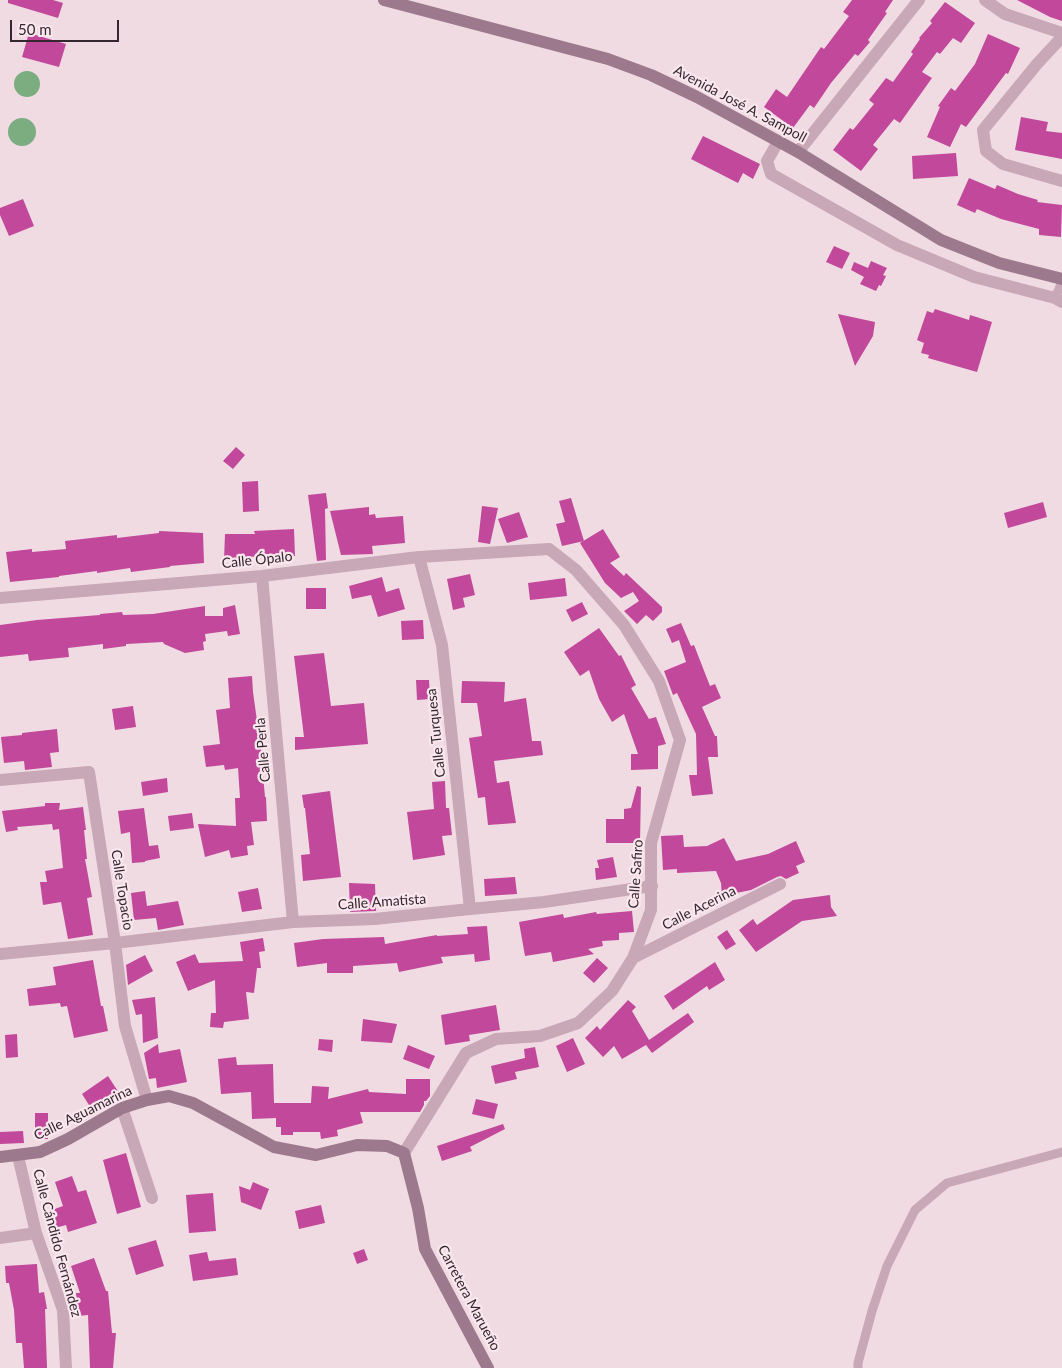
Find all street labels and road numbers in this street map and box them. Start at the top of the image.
street label: Avenida José A. Sampoll [671,62,809,146]
street label: Calle Ópalo [221,548,293,572]
street label: Calle Turquesa [423,688,449,778]
street label: Calle Perla [252,717,274,783]
street label: Calle Safiro [625,839,647,909]
street label: Calle Topacio [107,849,137,931]
street label: Calle Acerina [659,882,739,934]
street label: Calle Amatista [337,891,427,913]
street label: Calle Aguamarina [31,1082,135,1144]
street label: Calle Cándido Fernández [29,1167,85,1319]
street label: Carretera Marueño [434,1242,504,1354]

